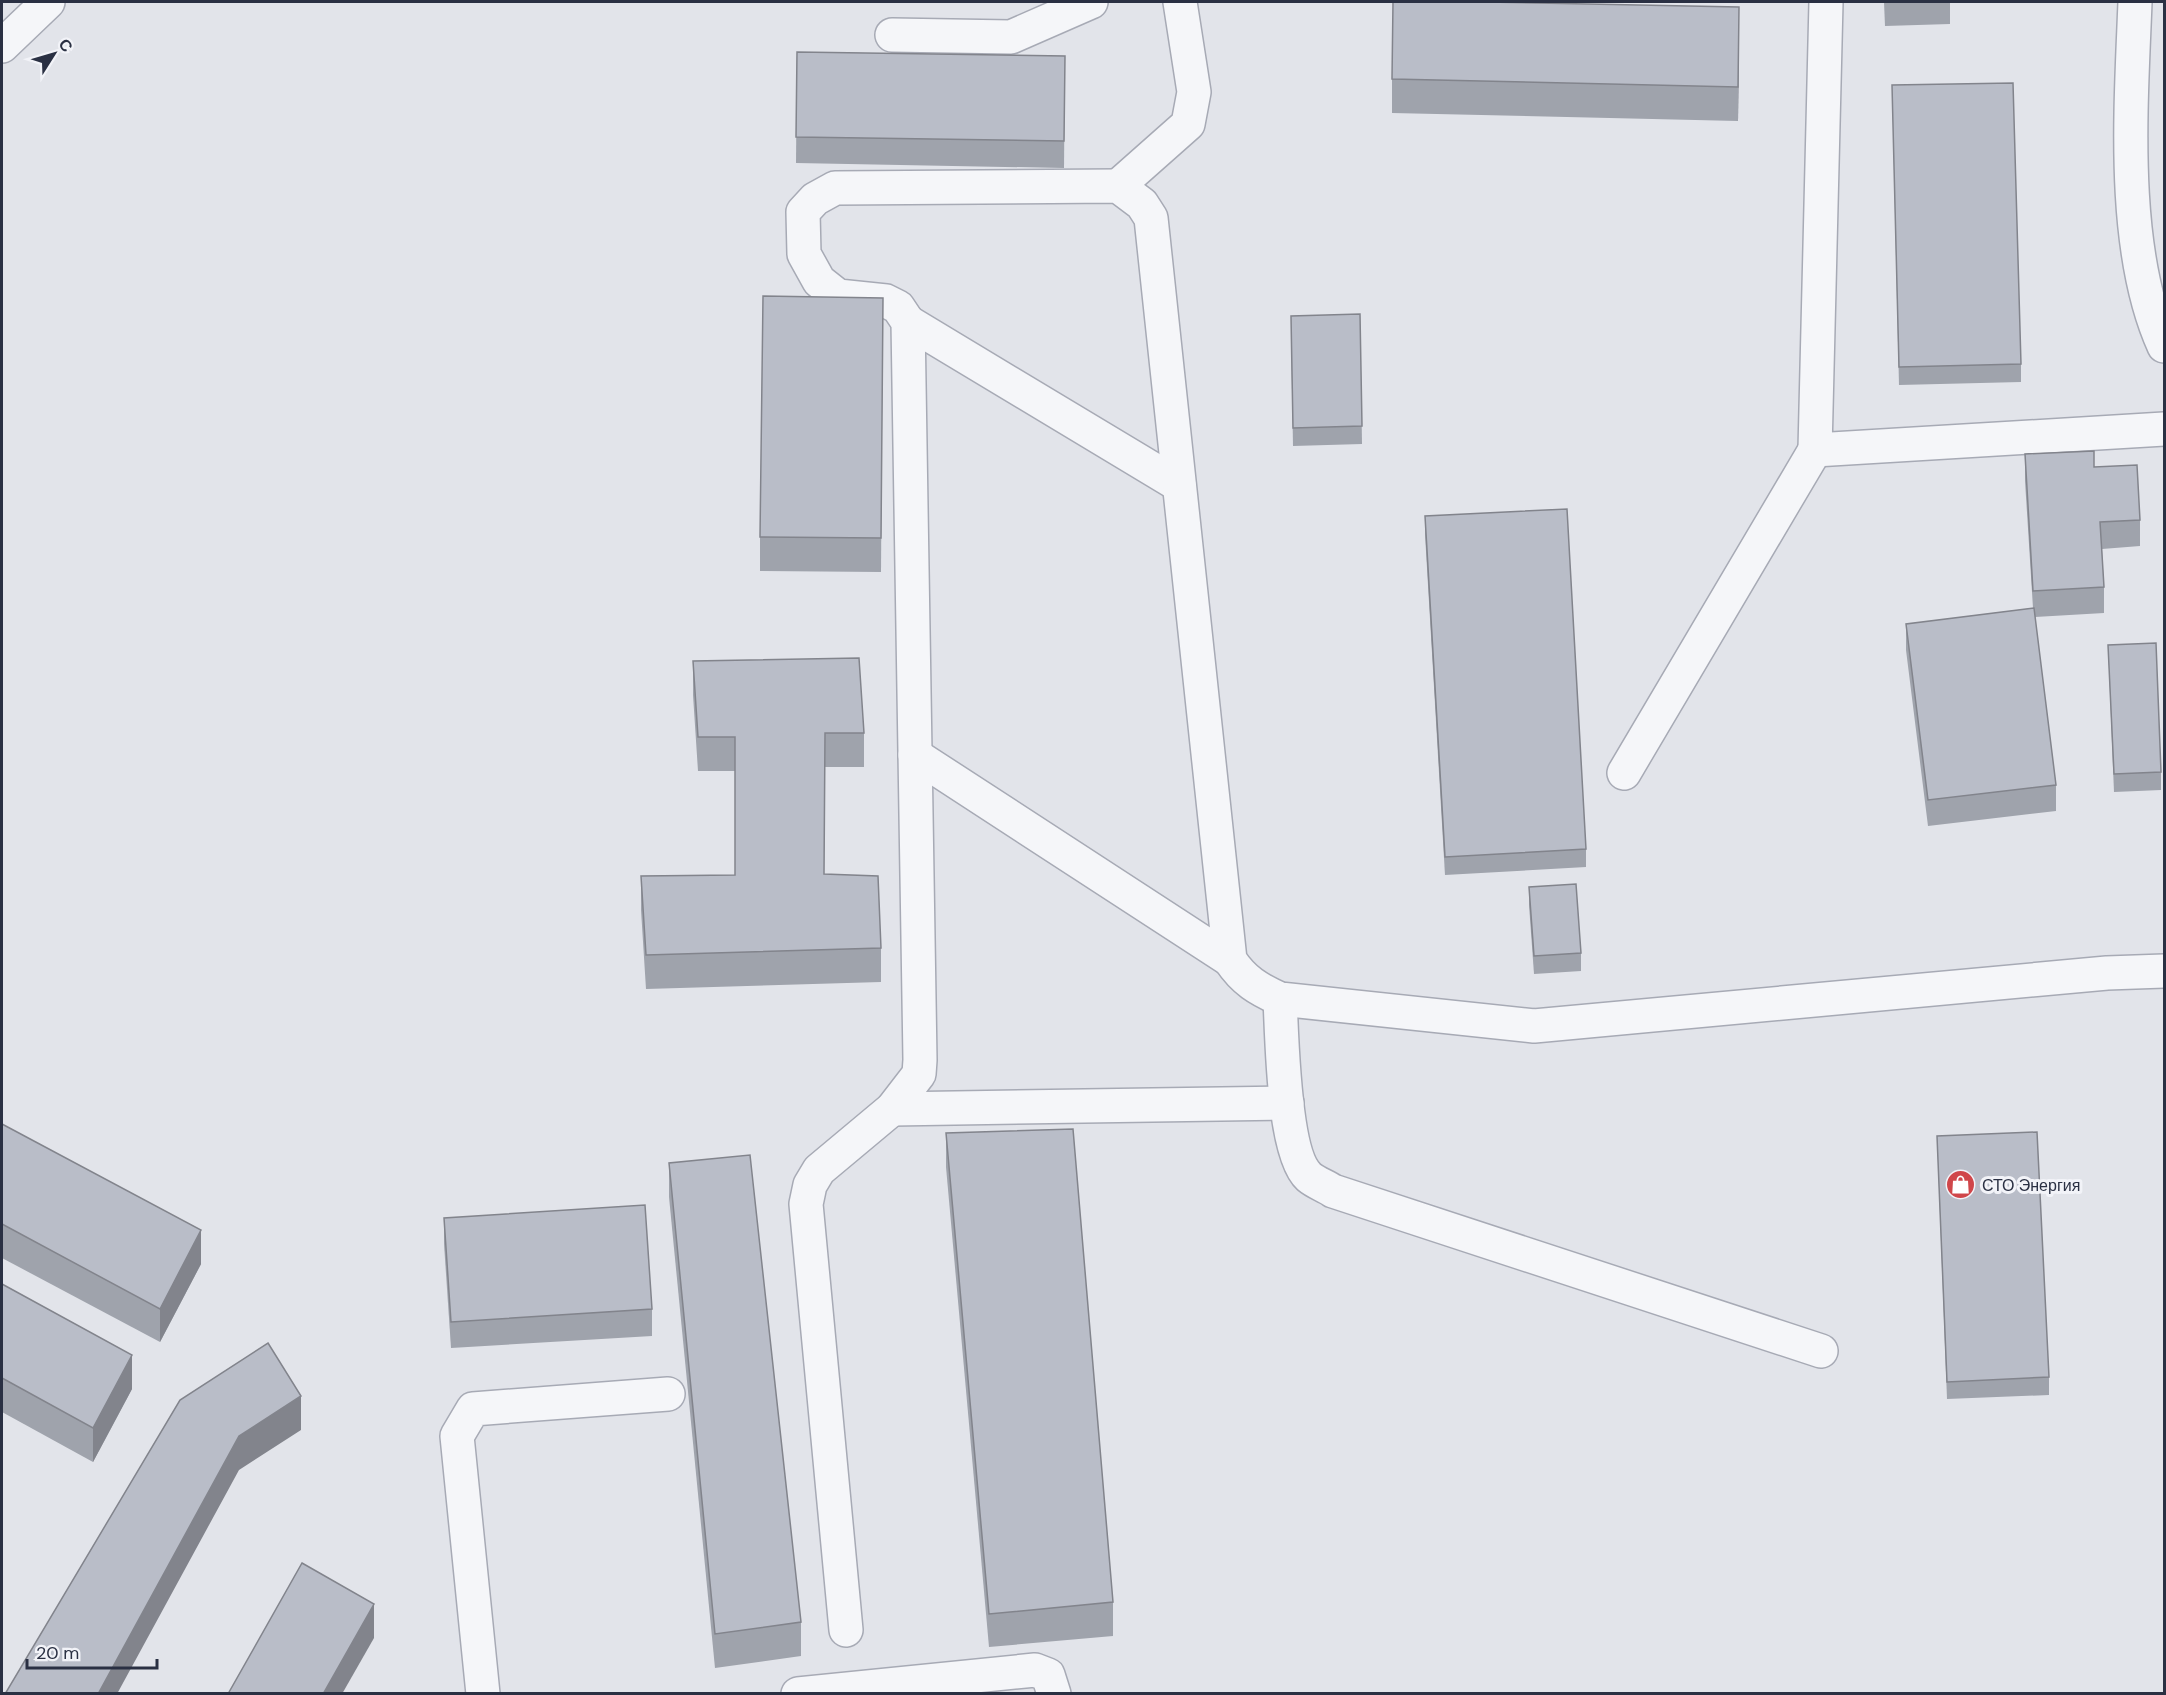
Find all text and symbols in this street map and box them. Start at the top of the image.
north arrow [24,24,84,84]
text: С [54,34,78,57]
shop icon: СТО Энергия [1945,1169,1977,1201]
place label: СТО Энергия [1982,1175,2080,1196]
scale bar [27,1632,158,1670]
text: 20 m [36,1641,79,1665]

